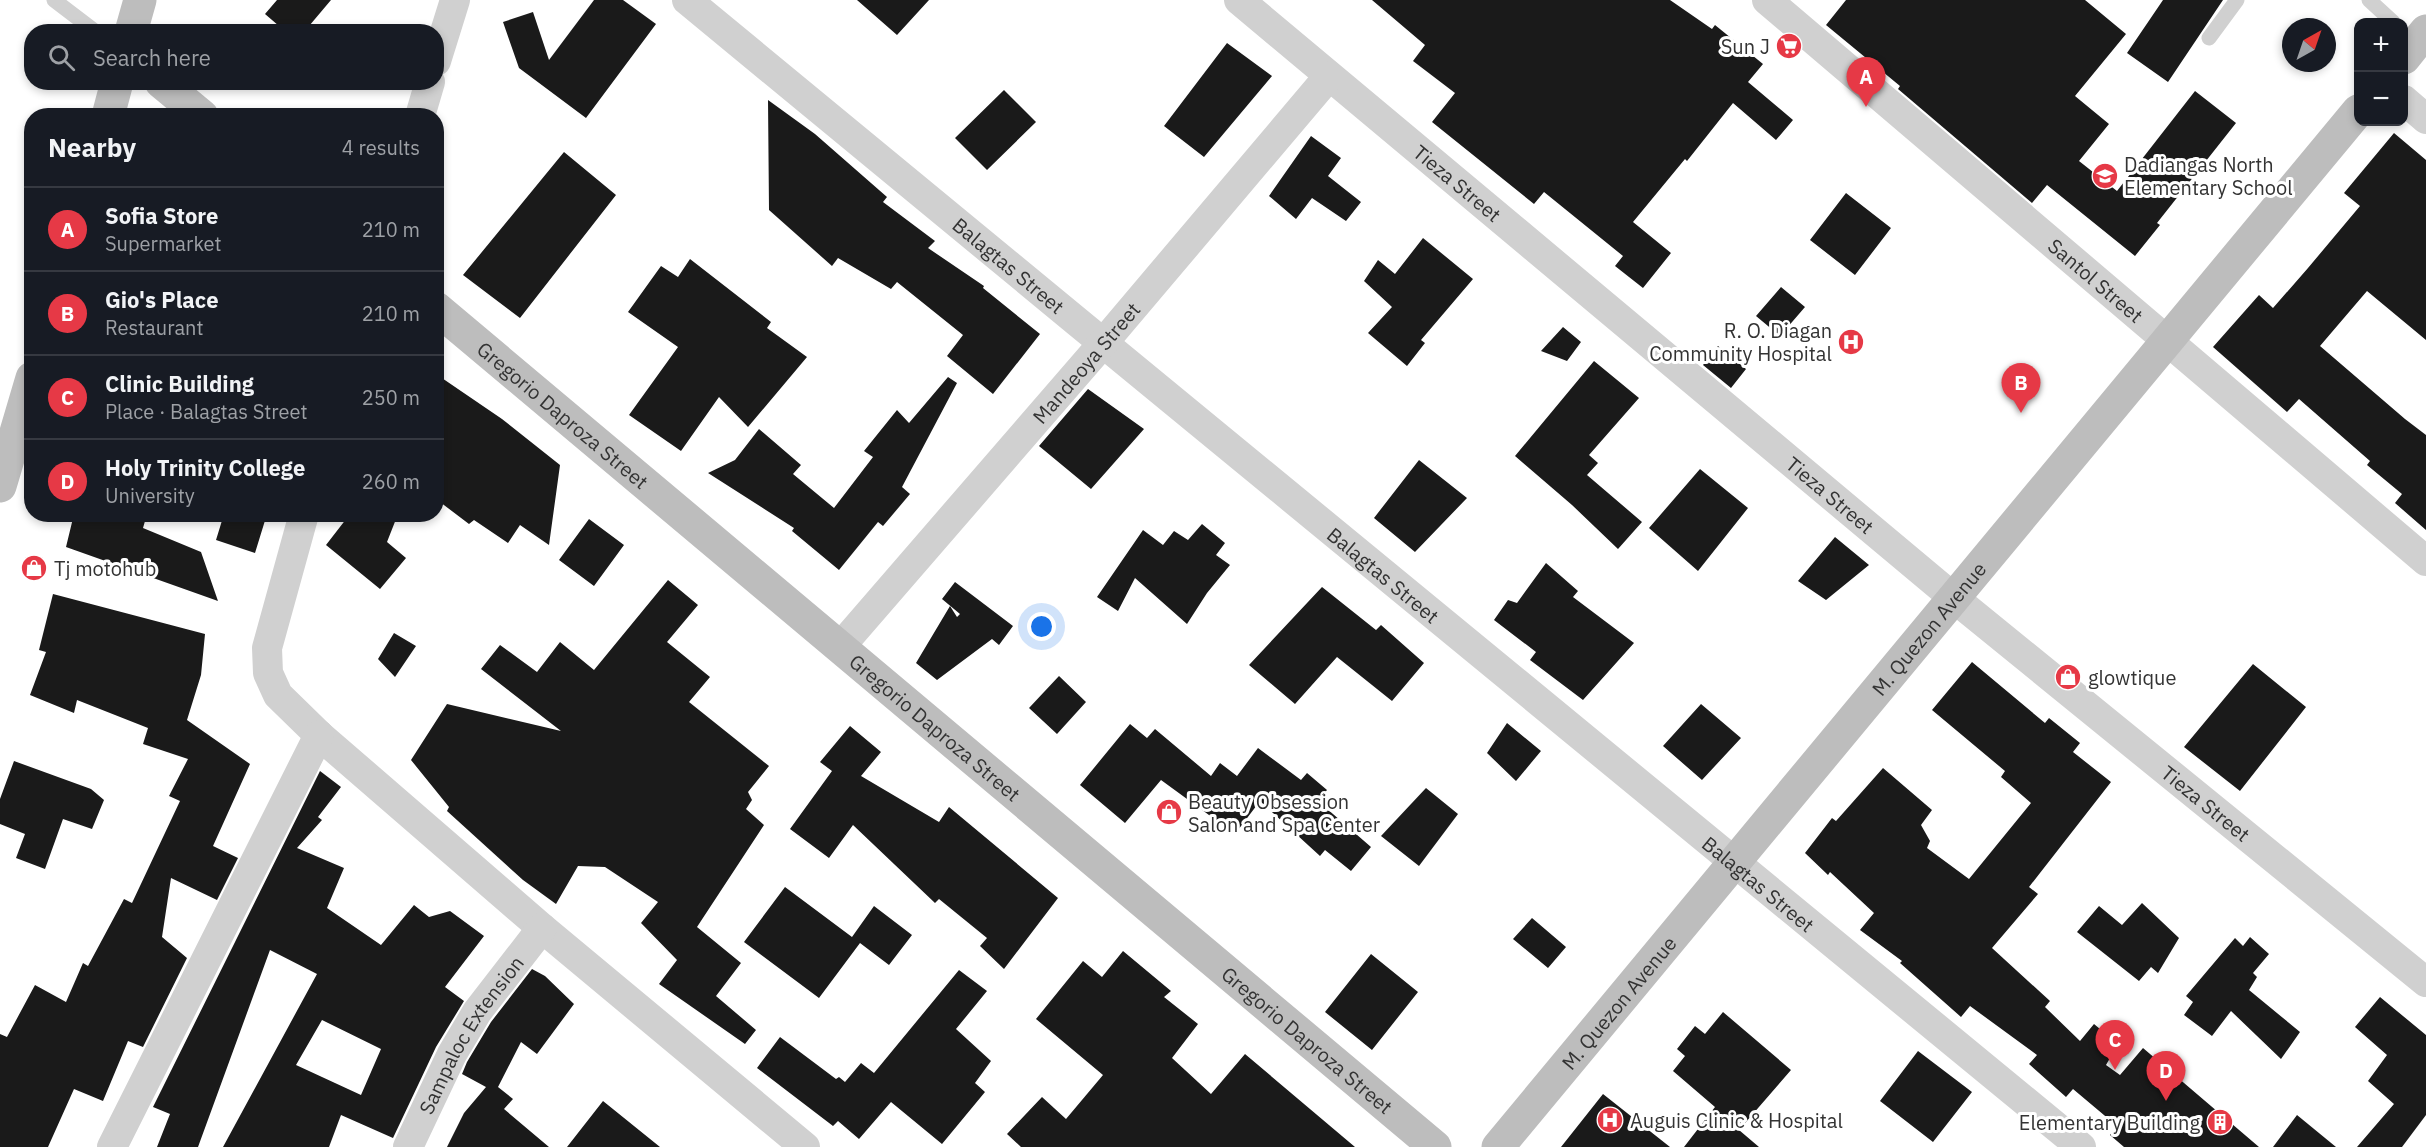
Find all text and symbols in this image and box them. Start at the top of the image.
north arrow [2282,18,2336,72]
map controls [2354,18,2408,126]
button: + [2354,18,2408,72]
search box [24,24,444,90]
supermarket icon: Sun J [1774,31,1804,61]
place label: Sun J [1721,33,1770,60]
icon: search [45,41,78,74]
text: Search here [93,43,211,72]
pin: A [1846,57,1886,107]
button: − [2354,72,2408,126]
text: Nearby [48,130,136,164]
text: 4 results [342,134,420,161]
street label: Tieza Street [1408,138,1507,228]
place label: Dadiangas North Elementary School [2124,151,2293,201]
school or university icon: Dadiangas North Elementary School [2090,161,2120,191]
text: Sofia Store [105,201,218,230]
street label: Balagtas Street [947,211,1070,319]
text: A [61,216,74,243]
text: 210 m [362,216,420,243]
text: Supermarket [105,230,222,257]
street label: Santol Street [2043,232,2149,328]
text: Gio's Place [105,285,219,314]
street label: Mandeoya Street [1026,296,1146,429]
text: B [61,300,74,327]
text: 210 m [362,300,420,327]
text: Restaurant [105,314,203,341]
place label: R. O. Diagan Community Hospital [1649,317,1832,367]
hospital icon: R. O. Diagan Community Hospital [1836,327,1866,357]
street label: Gregorio Daproza Street [472,335,654,494]
pin: B [2002,364,2040,413]
text: Clinic Building [105,369,254,398]
text: C [61,384,74,411]
text: 250 m [362,384,420,411]
text: Place · Balagtas Street [105,398,308,425]
street label: Tieza Street [1781,450,1880,539]
text: Holy Trinity College [105,453,305,482]
text: D [61,468,74,495]
text: 260 m [362,468,420,495]
text: University [105,482,195,509]
street label: Balagtas Street [1322,521,1445,629]
shop icon: Tj motohub [19,553,49,583]
place label: Tj motohub [54,555,156,582]
street label: M. Quezon Avenue [1865,556,1992,701]
your location [1027,612,1056,641]
street label: Gregorio Daproza Street [844,648,1027,807]
shop icon: glowtique [2053,662,2083,692]
place label: glowtique [2088,664,2176,691]
street label: Tieza Street [2156,759,2256,847]
place label: Beauty Obsession Salon and Spa Center [1188,788,1380,838]
shop icon: Beauty Obsession Salon and Spa Center [1154,797,1184,827]
street label: Balagtas Street [1697,830,1820,938]
street label: M. Quezon Avenue [1555,930,1682,1075]
street label: Sampaloc Extension [412,950,529,1118]
street label: Gregorio Daproza Street [1216,960,1399,1120]
pin: C [2096,1020,2134,1070]
pin: D [2146,1052,2186,1101]
hospital icon: Auguis Clinic & Hospital [1595,1105,1625,1135]
place label: Auguis Clinic & Hospital [1630,1107,1843,1134]
building icon: Elementary Building [2205,1107,2235,1137]
place label: Elementary Building [2019,1109,2200,1136]

